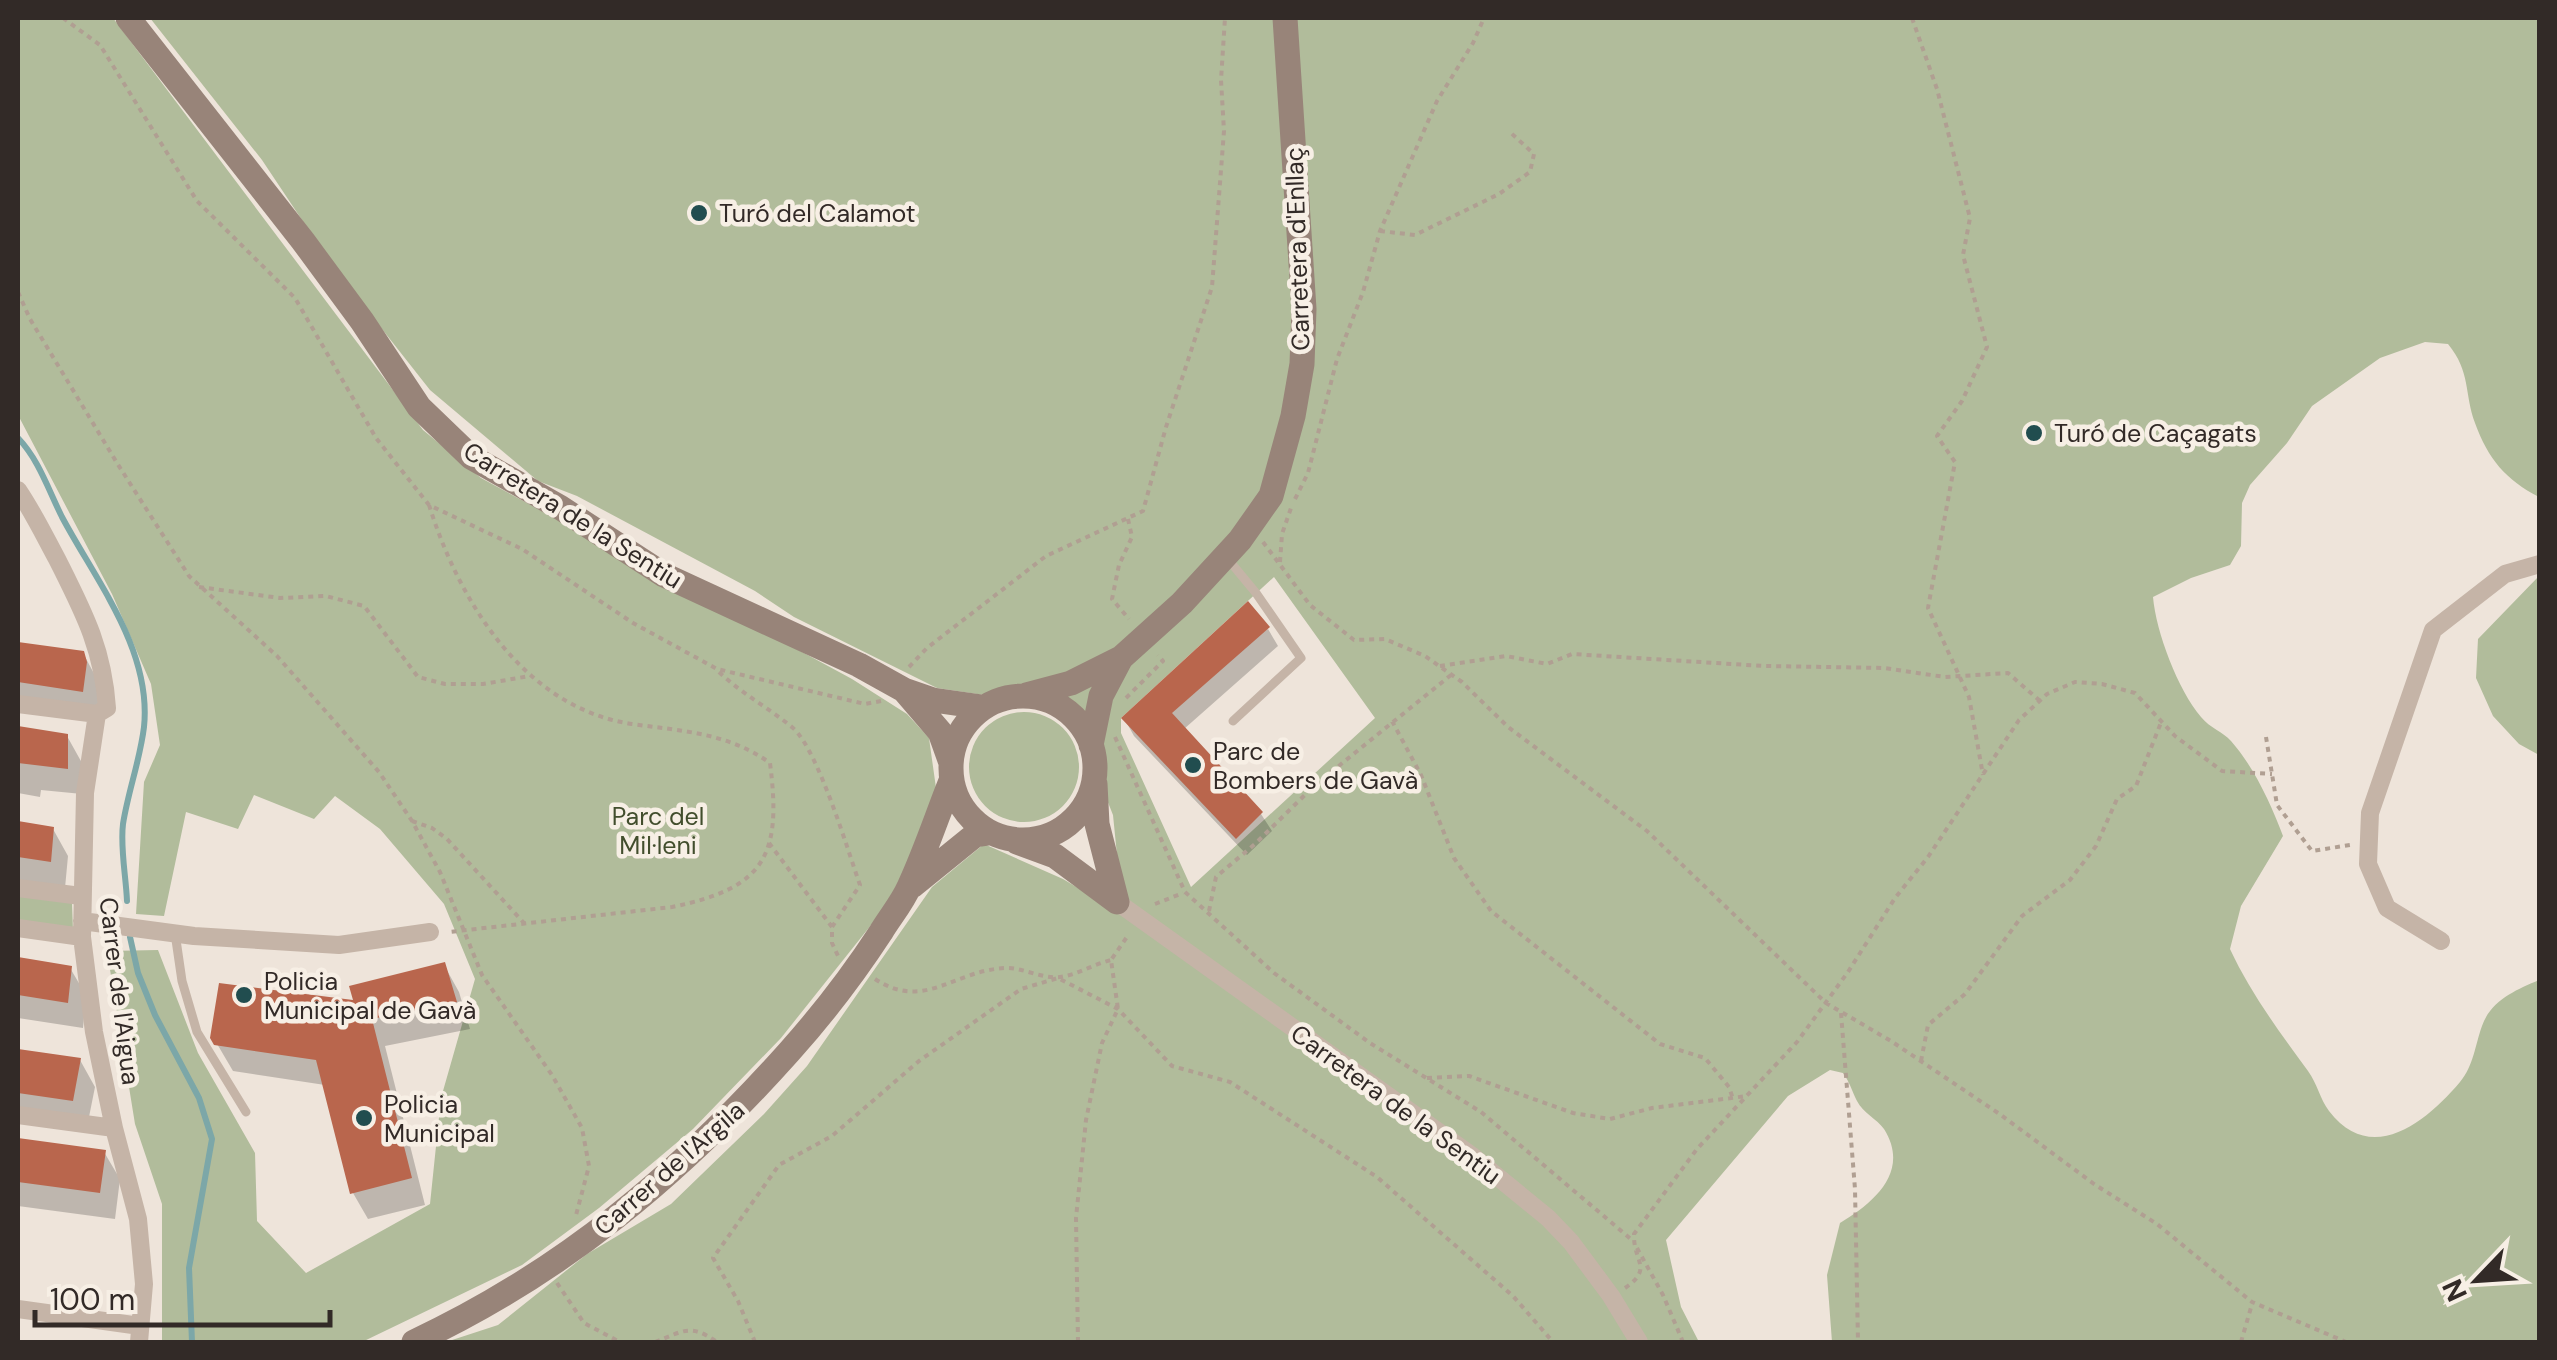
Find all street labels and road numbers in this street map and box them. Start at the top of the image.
street label: Carretera d'Enllaç [1277,147,1318,351]
street label: Carretera de la Sentiu [457,435,688,596]
street label: Carrer de l'Aigua [92,895,147,1087]
street label: Carretera de la Sentiu [1284,1017,1507,1192]
street label: Carrer de l'Argila [587,1094,751,1243]

